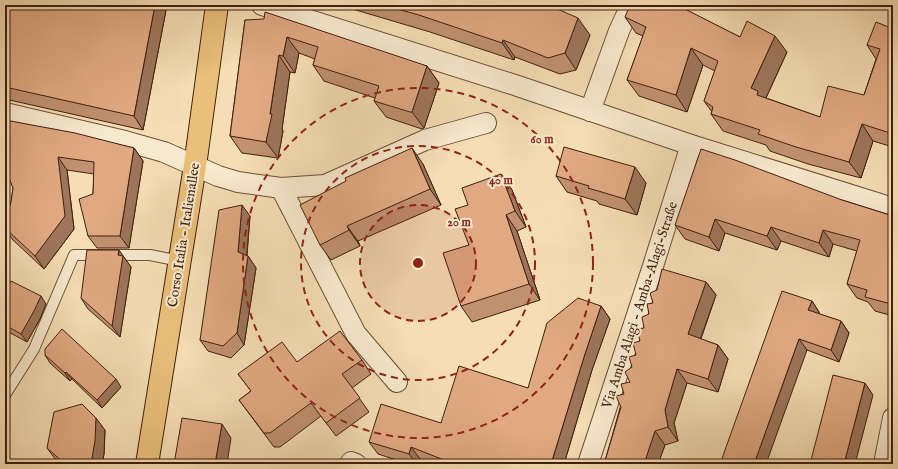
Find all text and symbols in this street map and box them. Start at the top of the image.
text: 60 m [531,132,554,147]
street label: Corso Italia - Italienallee [164,161,204,308]
text: 40 m [489,173,514,188]
street label: Via Amba Alagi - Amba-Alagi-Straße [598,199,682,412]
text: 20 m [447,215,471,230]
centre of rings [411,256,425,270]

